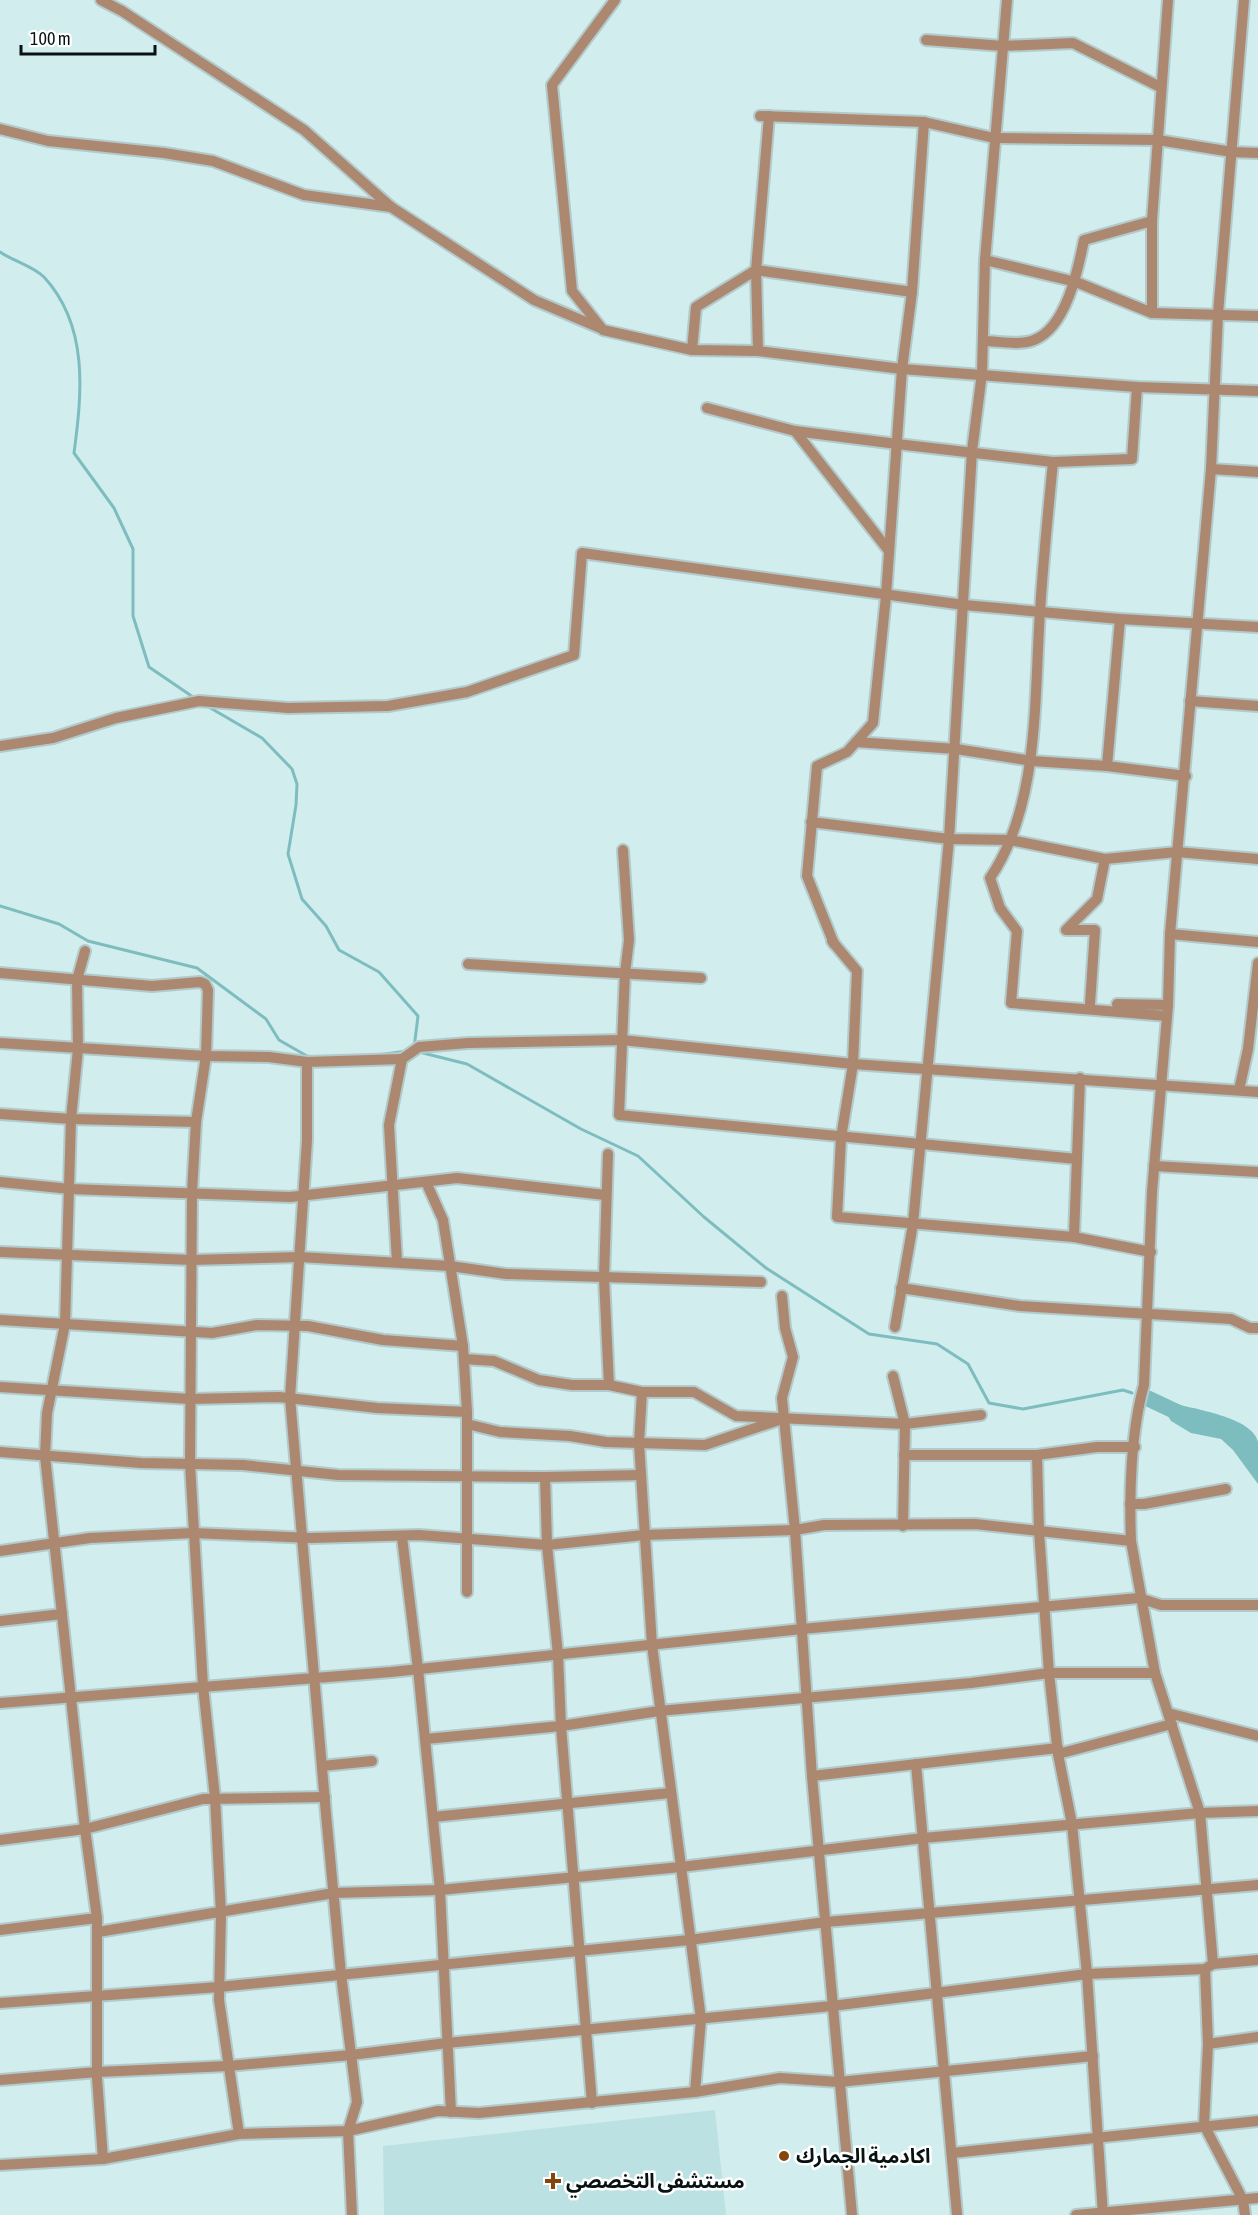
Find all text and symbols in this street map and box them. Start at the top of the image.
scale bar [21,18,154,56]
text: 100 m [30,28,71,49]
place label: اكادمية الجمارك [796,2144,931,2168]
marker: اكادمية الجمارك [777,2149,791,2163]
place label: مستشفى التخصصي [566,2169,745,2198]
marker: مستشفى التخصصي [544,2172,562,2190]

